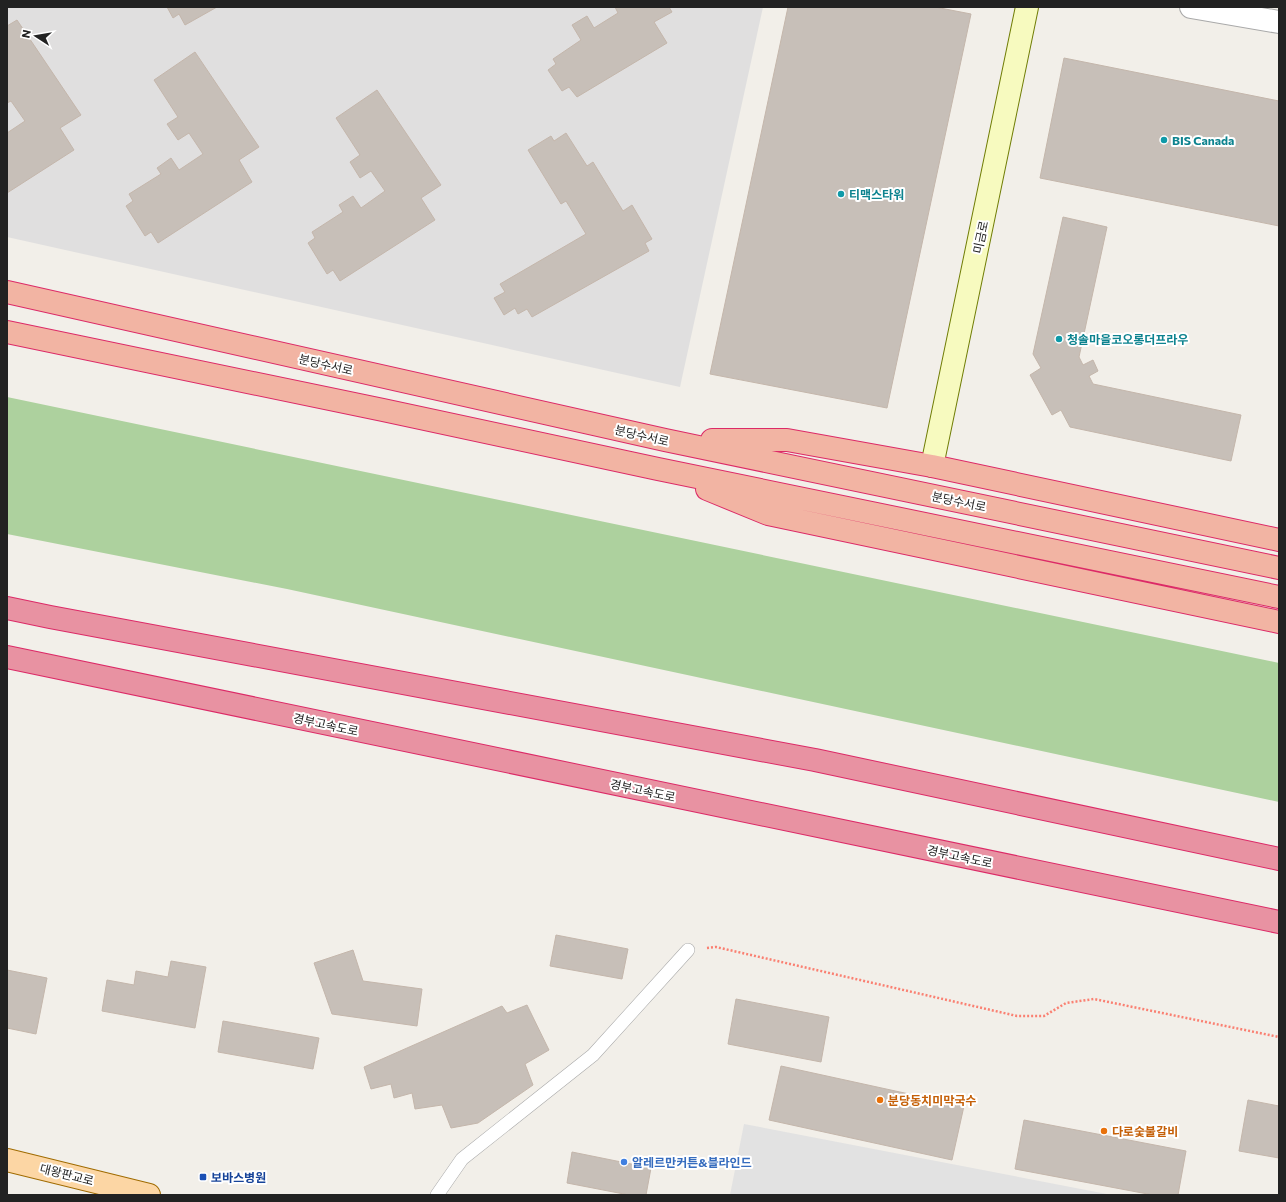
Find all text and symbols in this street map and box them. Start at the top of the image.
north arrow [16,16,56,56]
text: N [19,28,33,39]
place label: BIS Canada [1172,133,1234,147]
marker: BIS Canada [1159,135,1169,145]
place label: 티맥스타워 [849,187,904,201]
marker: 티맥스타워 [836,189,846,199]
street label: 미금로 [970,219,990,255]
place label: 청솔마을코오롱더프라우 [1067,332,1188,346]
marker: 청솔마을코오롱더프라우 [1054,334,1064,344]
street label: 분당수서로 [298,351,354,377]
street label: 분당수서로 [614,422,670,448]
street label: 분당수서로 [931,488,987,514]
street label: 경부고속도로 [292,710,360,738]
street label: 경부고속도로 [609,776,677,804]
street label: 경부고속도로 [926,842,994,870]
place label: 분당동치미막국수 [888,1093,976,1107]
marker: 분당동치미막국수 [875,1095,885,1105]
place label: 다로숯불갈비 [1112,1124,1178,1138]
marker: 다로숯불갈비 [1099,1126,1109,1136]
place label: 알레르만커튼&블라인드 [632,1155,752,1169]
marker: 알레르만커튼&블라인드 [619,1157,629,1167]
street label: 대왕판교로 [39,1161,95,1187]
place label: 보바스병원 [211,1170,266,1184]
marker: 보바스병원 [198,1172,208,1182]

